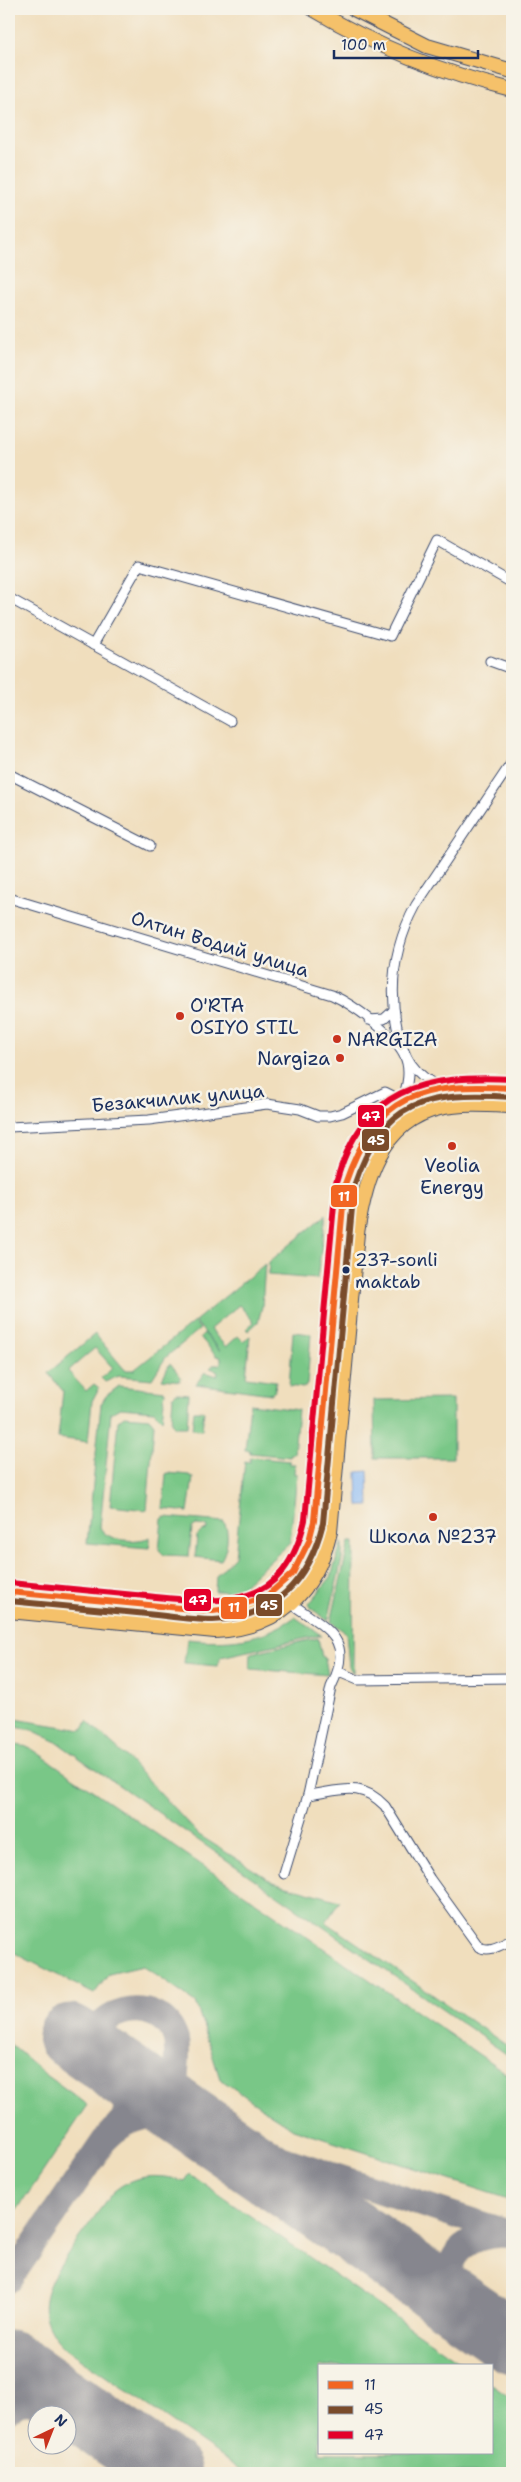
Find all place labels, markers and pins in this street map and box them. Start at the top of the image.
place label: O'RTA OSIYO STIL [190,993,298,1040]
marker: O'RTA OSIYO STIL [174,1010,186,1022]
place label: NARGIZA [347,1027,438,1052]
marker: NARGIZA [331,1033,343,1045]
place label: Nargiza [257,1046,330,1071]
marker: Nargiza [334,1052,346,1064]
marker: Veolia Energy [446,1140,458,1152]
place label: Veolia Energy [420,1153,484,1200]
place label: 237-sonli maktab [355,1248,438,1294]
marker: 237-sonli maktab [341,1265,351,1275]
marker: Школа №237 [427,1511,439,1523]
place label: Школа №237 [369,1524,497,1549]

